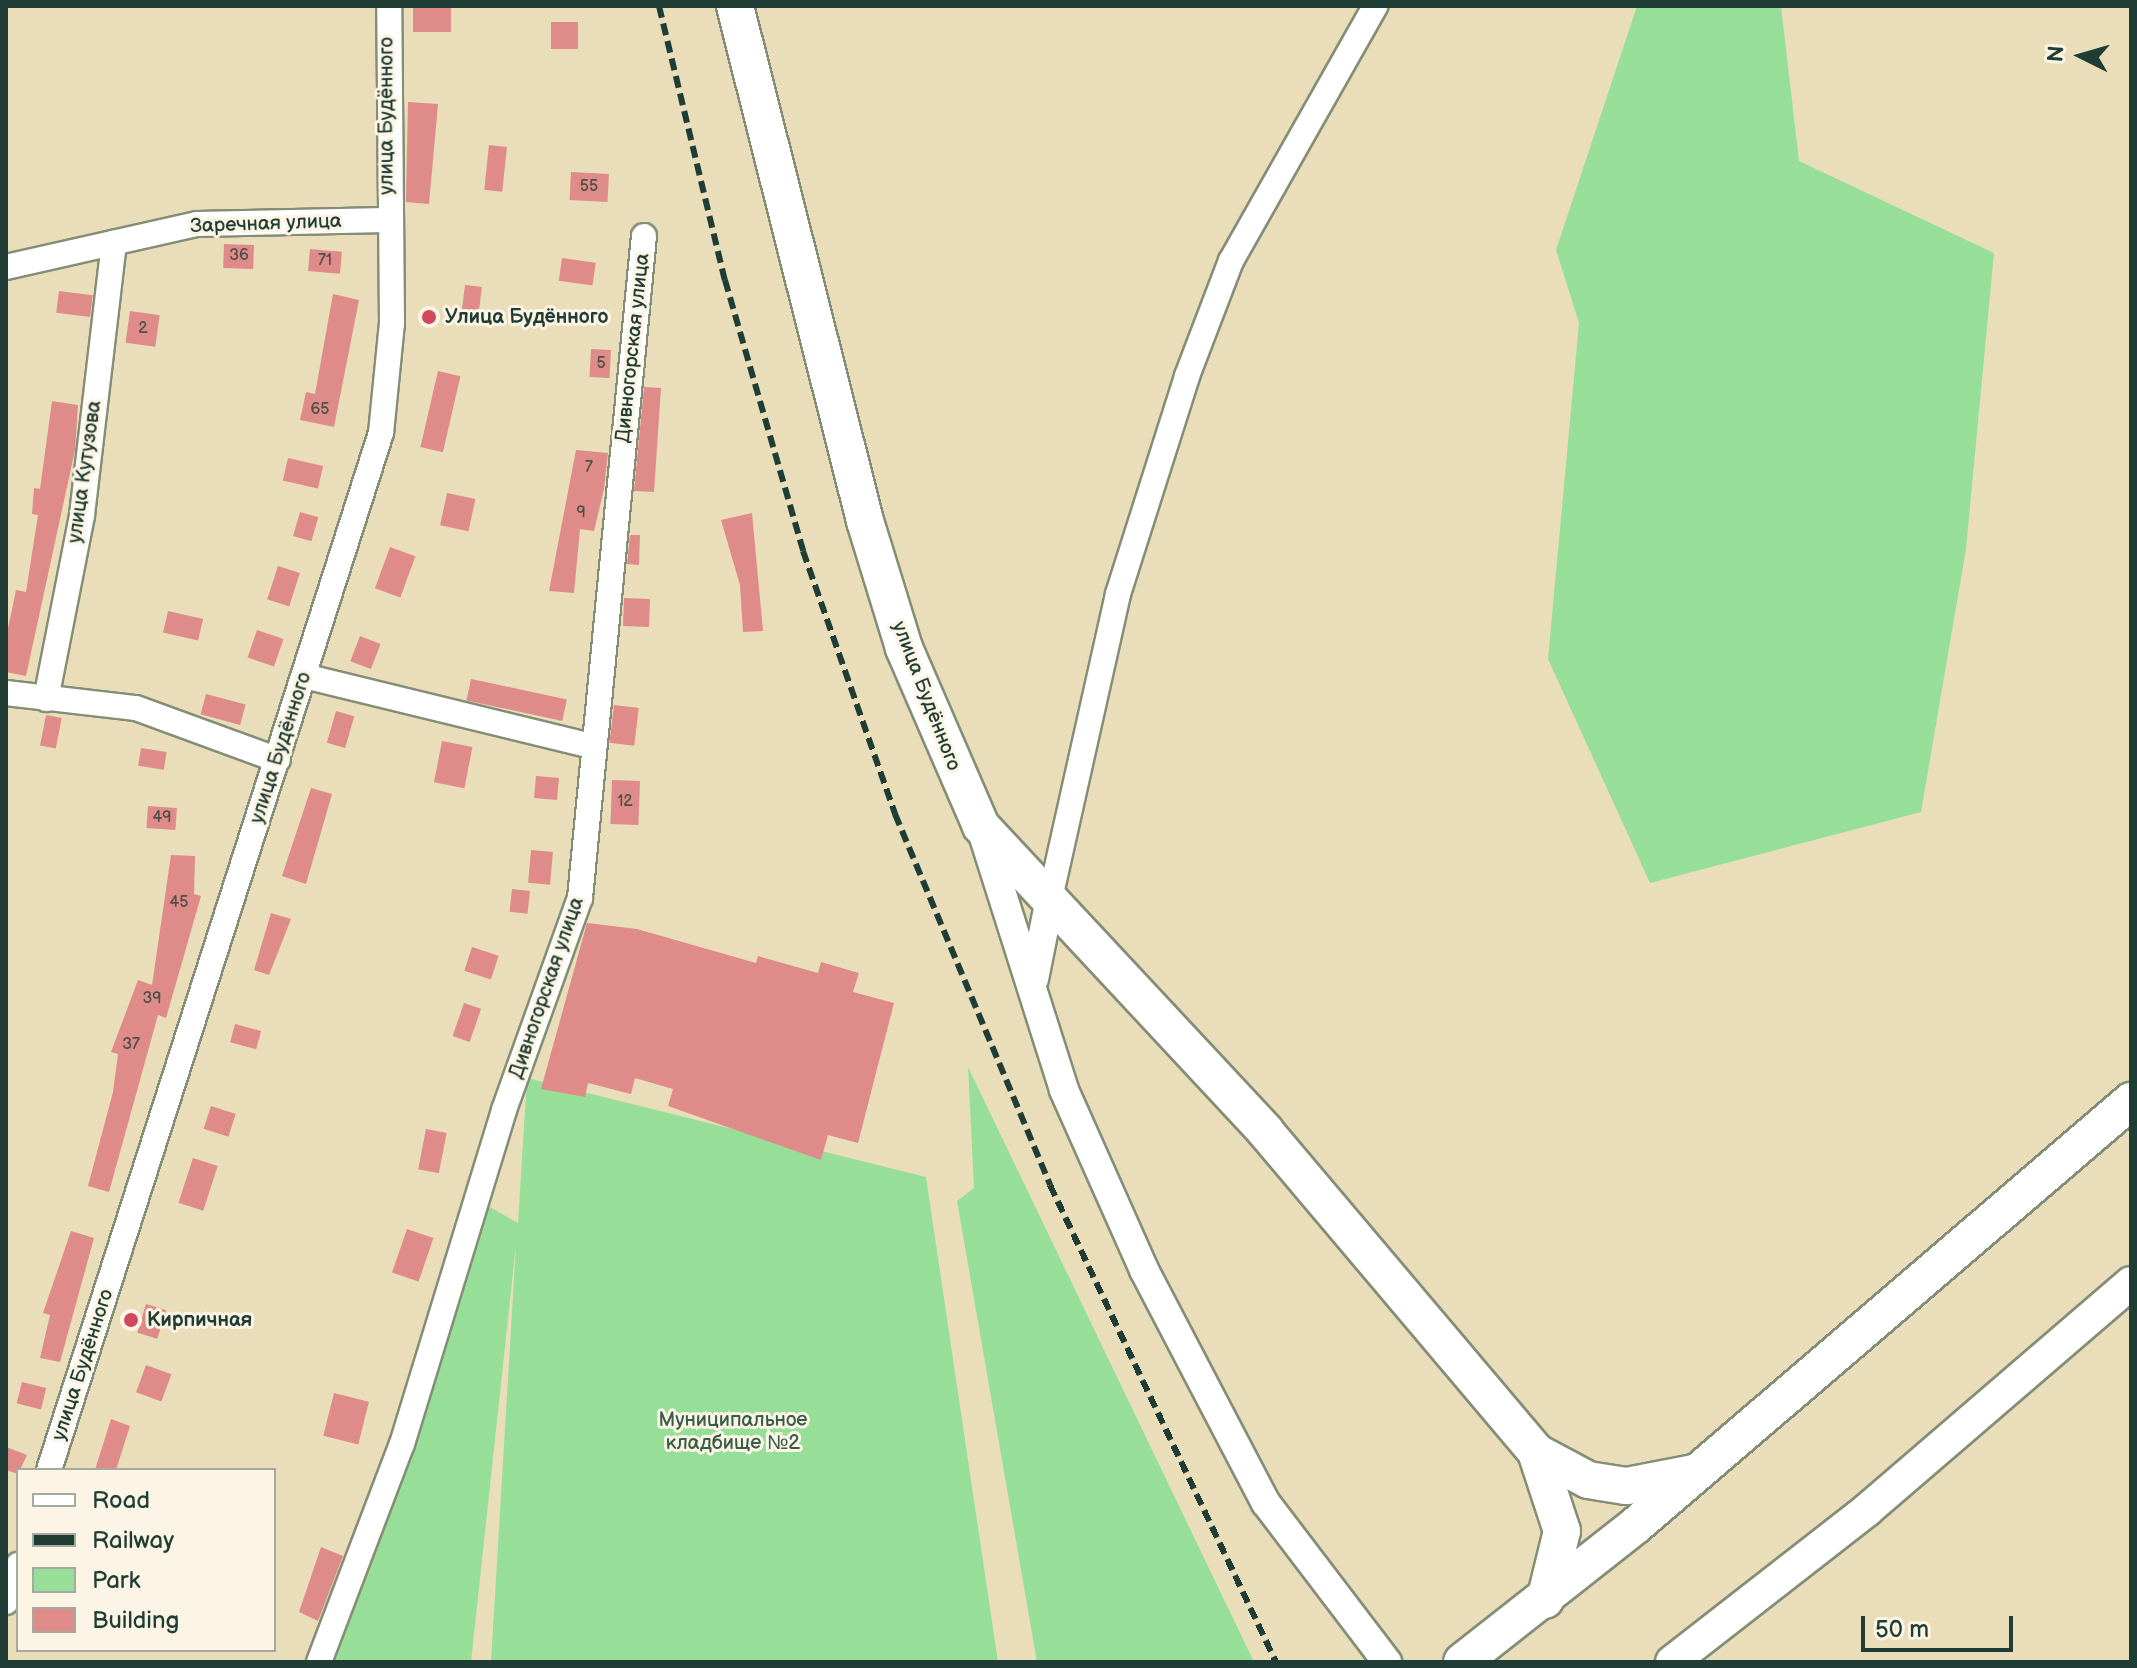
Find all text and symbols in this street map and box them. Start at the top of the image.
north arrow [2041,16,2121,96]
street label: улица Будённого [375,37,399,195]
text: N [2042,44,2071,63]
house number: 55 [580,177,598,197]
street label: Заречная улица [190,209,342,239]
house number: 36 [229,246,249,266]
house number: 71 [318,251,332,271]
street label: Дивногорская улица [611,252,655,444]
place label: Улица Будённого [445,305,608,329]
marker: Улица Будённого [420,308,438,326]
house number: 2 [138,319,148,339]
house number: 5 [596,354,606,374]
street label: улица Кутузова [63,399,107,545]
house number: 65 [311,400,329,420]
house number: 7 [585,458,593,478]
house number: 9 [576,503,586,523]
street label: улица Будённого [887,618,965,774]
street label: улица Будённого [245,669,317,827]
house number: 12 [617,792,633,812]
house number: 49 [152,808,172,828]
house number: 45 [170,893,188,913]
street label: Дивногорская улица [505,894,589,1082]
house number: 39 [142,989,162,1009]
house number: 37 [122,1035,140,1055]
street label: улица Будённого [47,1286,119,1444]
place label: Кирпичная [147,1308,252,1332]
marker: Кирпичная [122,1311,140,1329]
park label: Муниципальное кладбище №2 [659,1408,807,1455]
legend [16,1468,276,1652]
text: Road [92,1486,150,1515]
text: Railway [92,1526,174,1555]
text: Park [92,1566,140,1595]
scale bar [1865,1600,2017,1650]
text: Building [92,1606,179,1635]
text: 50 m [1875,1615,1929,1644]

